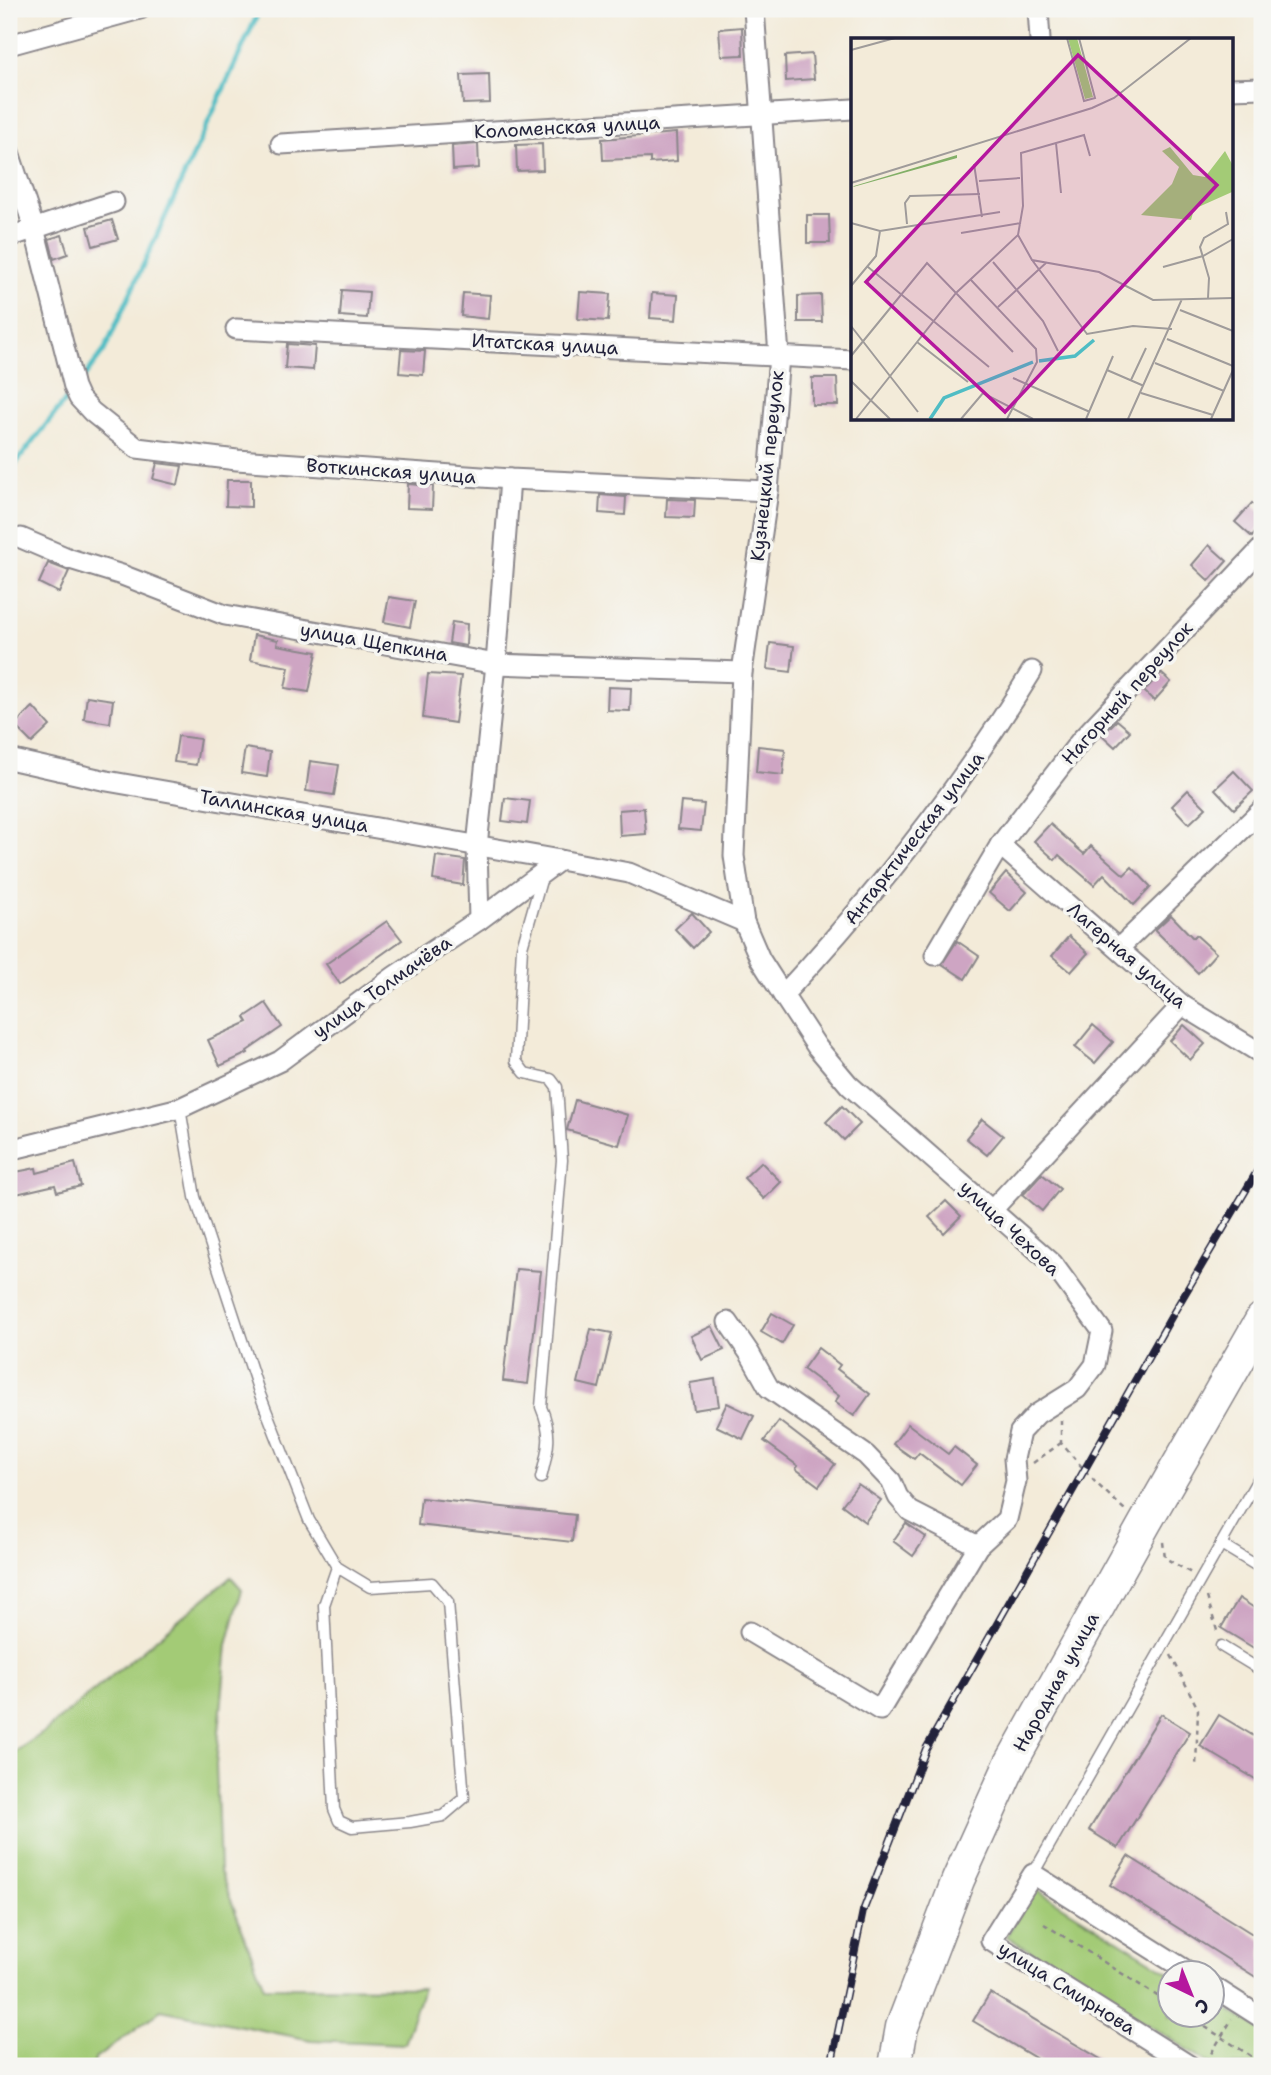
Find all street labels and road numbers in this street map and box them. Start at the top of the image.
street label: Коломенская улица [473,110,661,144]
street label: Итатская улица [471,328,619,360]
street label: Кузнецкий переулок [745,369,789,563]
street label: Воткинская улица [305,453,477,489]
street label: Нагорный переулок [1056,616,1198,770]
street label: улица Щепкина [298,617,450,667]
street label: Антарктическая улица [838,746,990,930]
street label: Таллинская улица [197,784,371,838]
street label: Лагерная улица [1062,896,1192,1014]
street label: улица Толмачёва [308,930,456,1044]
street label: улица Чехова [954,1175,1066,1281]
street label: Народная улица [1007,1608,1105,1756]
street label: улица Смирнова [994,1936,1141,2040]

